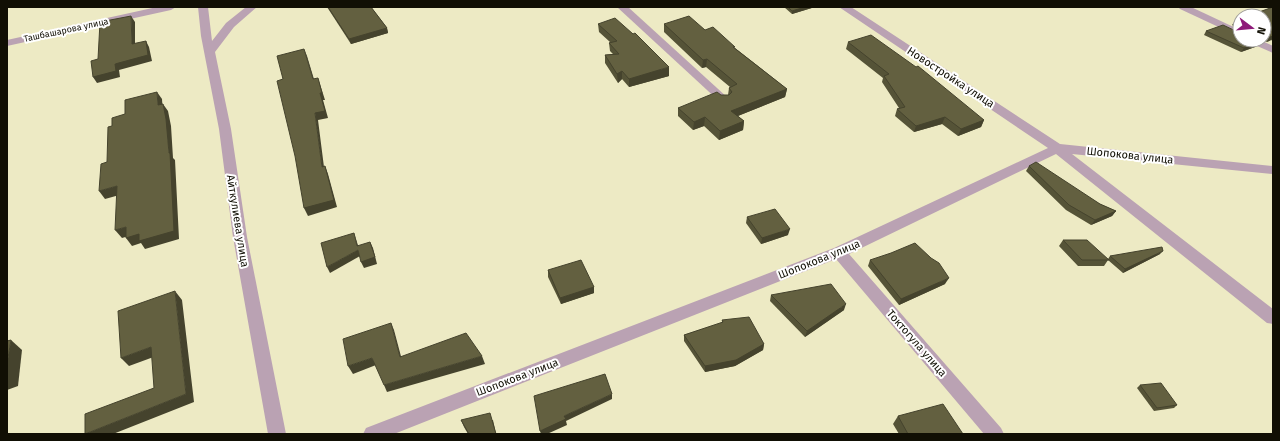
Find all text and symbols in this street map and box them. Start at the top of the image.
north arrow [1232,8,1272,48]
street label: Ташбашарова улица [23,16,109,44]
text: N [1254,25,1268,36]
street label: Новостройка улица [905,44,997,110]
street label: Шопокова улица [1086,144,1174,167]
street label: Айткулиева улица [224,174,251,268]
street label: Шопокова улица [776,237,862,282]
street label: Токтогула улица [884,307,949,379]
street label: Шопокова улица [474,356,560,399]

